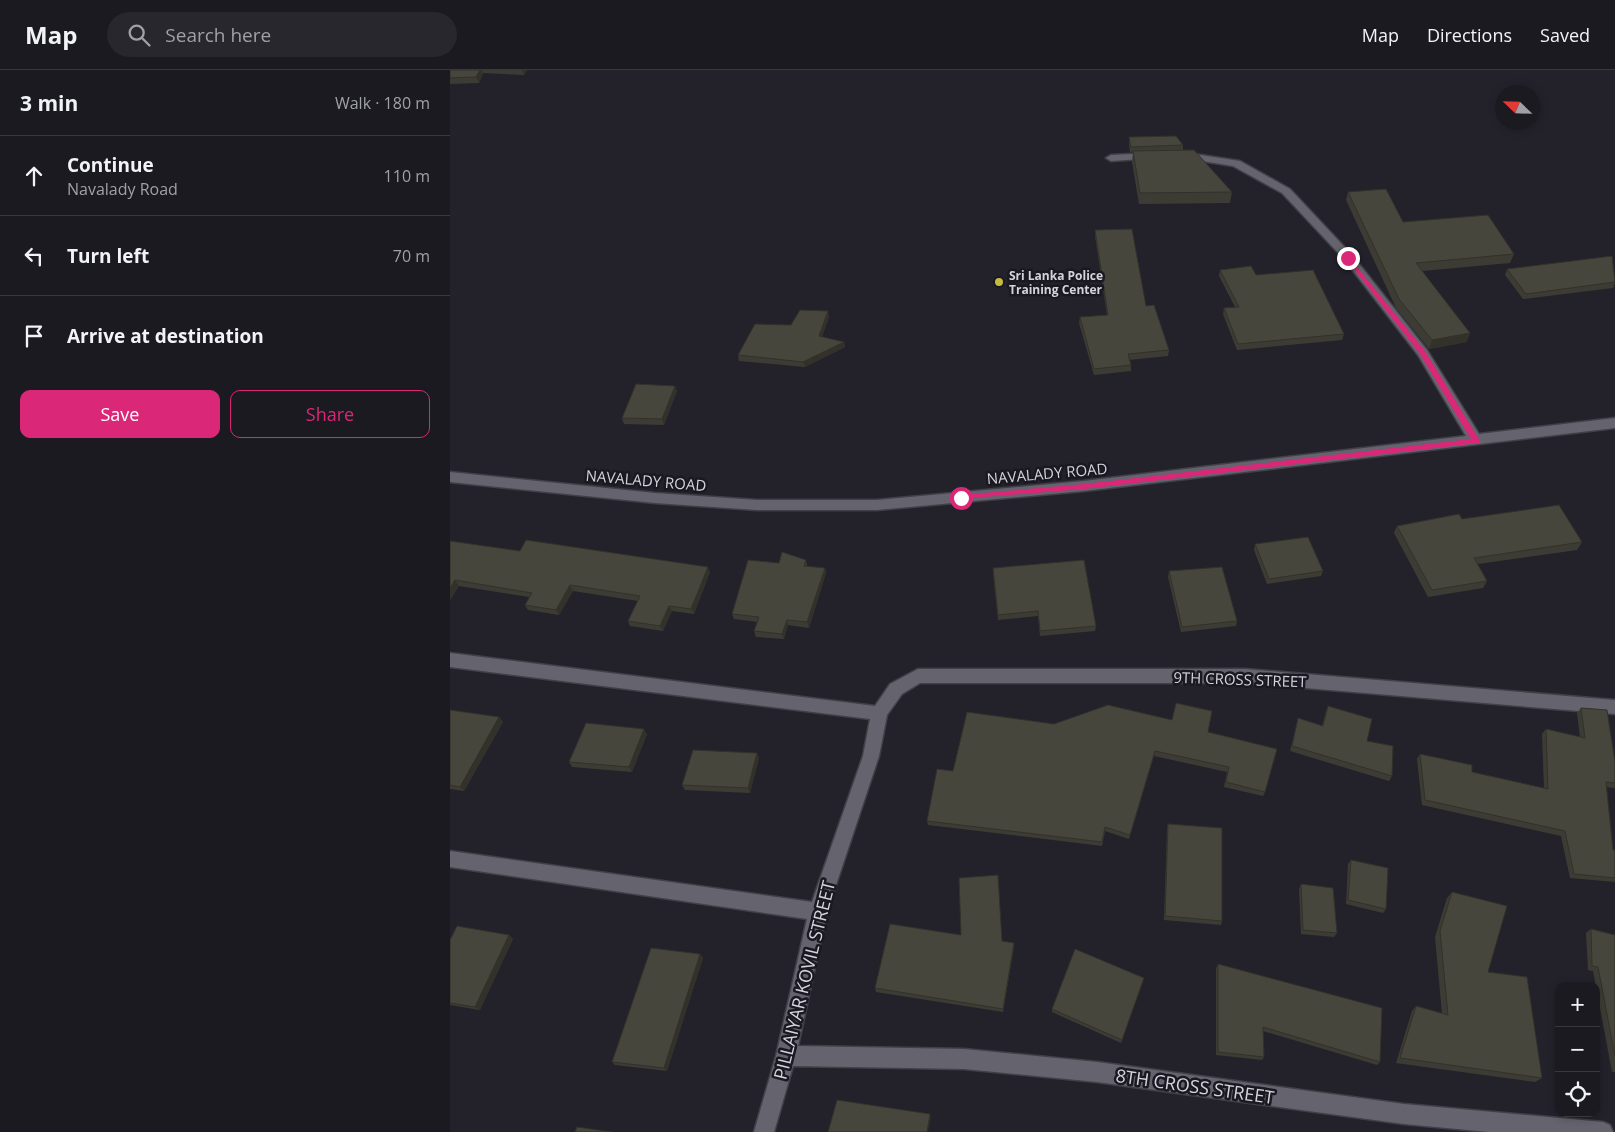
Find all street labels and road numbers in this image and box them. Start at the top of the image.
street label: NAVALADY ROAD [986,458,1108,488]
street label: NAVALADY ROAD [585,465,707,495]
street label: 9TH CROSS STREET [1173,667,1308,691]
street label: PILLAIYAR KOVIL STREET [768,878,840,1082]
street label: 8TH CROSS STREET [1114,1063,1276,1109]

